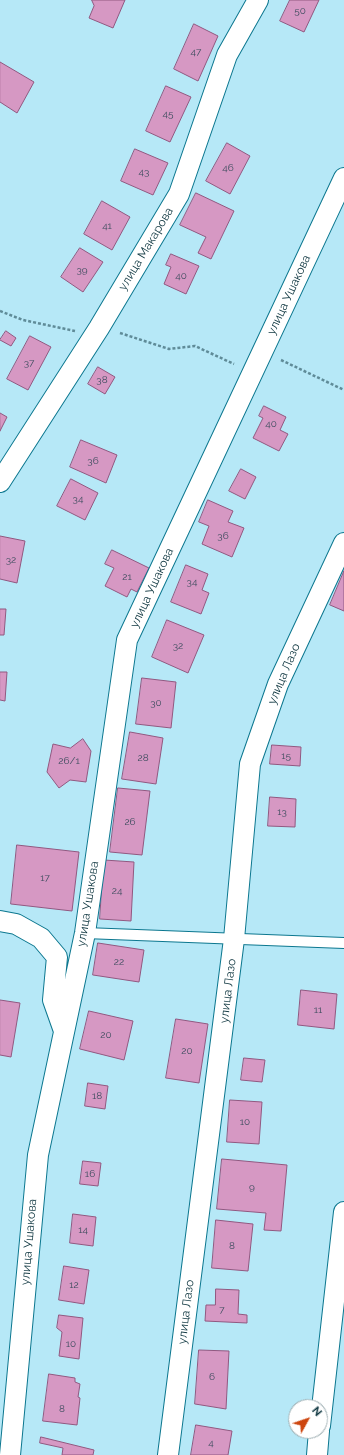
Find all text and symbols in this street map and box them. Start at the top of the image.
house number: 50 [294,5,306,17]
house number: 47 [191,46,201,58]
house number: 45 [163,108,173,120]
house number: 46 [222,162,234,174]
house number: 43 [139,166,149,178]
street label: улица Макарова [116,205,176,293]
house number: 41 [102,220,112,232]
street label: улица Ушакова [264,253,314,337]
house number: 39 [76,264,88,276]
house number: 40 [175,270,187,282]
house number: 37 [24,357,34,369]
house number: 38 [96,374,108,386]
house number: 40 [265,418,277,430]
house number: 36 [87,455,99,467]
house number: 34 [73,493,83,505]
house number: 36 [217,530,229,542]
street label: улица Ушакова [127,546,177,630]
house number: 32 [6,554,16,566]
house number: 21 [122,571,132,583]
house number: 34 [187,576,197,588]
house number: 32 [173,640,183,652]
street label: улица Лазо [265,641,303,707]
house number: 30 [150,697,162,709]
house number: 15 [281,750,291,762]
house number: 28 [137,752,149,764]
house number: 26/1 [58,755,80,767]
house number: 13 [277,806,287,818]
house number: 26 [124,816,136,828]
street label: улица Ушакова [74,860,102,948]
house number: 17 [40,872,50,884]
house number: 24 [112,885,122,897]
house number: 22 [114,956,124,968]
street label: улица Лазо [217,958,239,1024]
house number: 11 [314,1004,322,1016]
house number: 20 [100,1029,112,1041]
house number: 20 [181,1045,193,1057]
house number: 18 [92,1090,102,1102]
house number: 10 [240,1116,250,1128]
house number: 16 [85,1168,95,1180]
house number: 9 [249,1181,255,1193]
street label: улица Ушакова [18,1198,40,1286]
house number: 14 [78,1224,88,1236]
house number: 8 [229,1240,235,1252]
house number: 12 [69,1279,79,1291]
street label: улица Лазо [175,1279,197,1345]
house number: 7 [219,1304,225,1316]
house number: 10 [66,1338,76,1350]
house number: 6 [209,1371,215,1383]
north arrow [288,1399,328,1439]
house number: 8 [59,1403,65,1415]
text: N [309,1404,324,1419]
house number: 4 [208,1437,214,1449]

